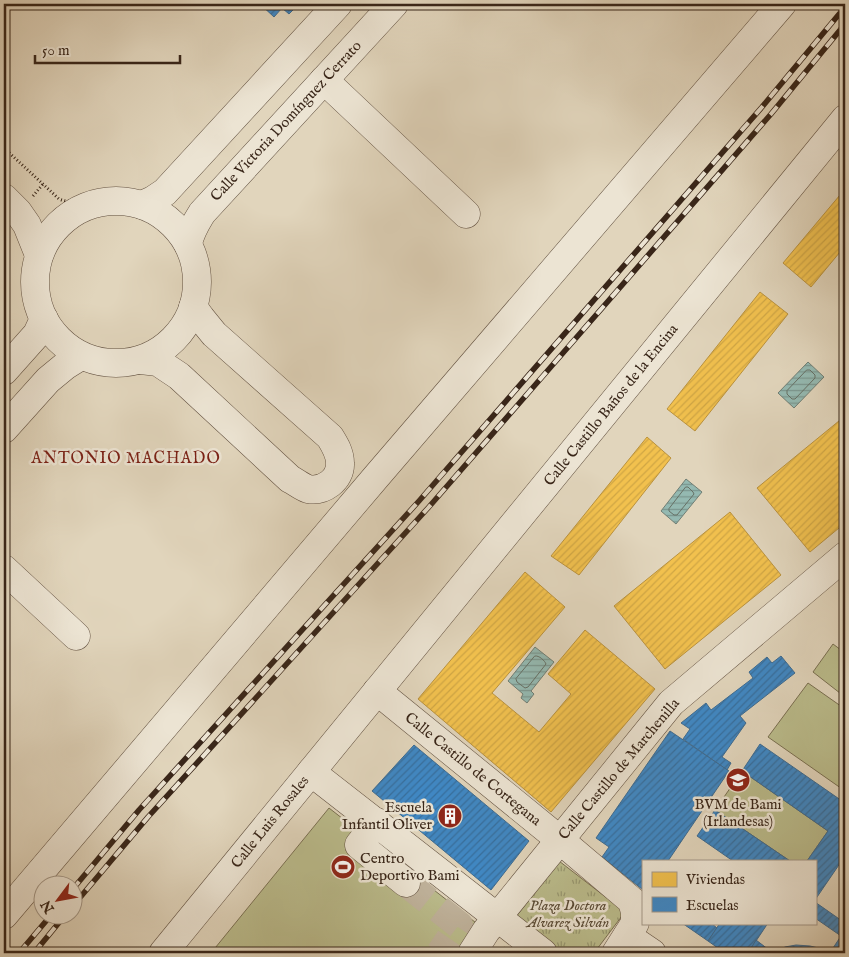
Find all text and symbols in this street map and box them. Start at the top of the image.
scale bar [35,32,180,64]
street label: Calle Victoria Domínguez Cerrato [206,37,366,205]
text: 50 m [42,41,70,60]
street label: Calle Castillo Baños de la Encina [540,320,683,490]
district label: ANTONIO MACHADO [30,449,221,469]
street label: Calle Castillo de Marchenilla [554,694,684,844]
street label: Calle Castillo de Cortegana [401,708,546,830]
school or university icon: BVM de Bami (Irlandesas) [725,767,751,793]
street label: Calle Luis Rosales [227,772,313,872]
place label: BVM de Bami (Irlandesas) [694,795,782,831]
place label: Escuela Infantil Oliver [342,798,433,834]
building icon: Escuela Infantil Oliver [437,803,463,829]
place label: Centro Deportivo Bami [360,849,460,885]
sports icon: Centro Deportivo Bami [330,854,356,880]
legend [642,860,816,924]
text: Viviendas [685,870,745,889]
north arrow [32,874,82,924]
text: N [37,896,59,917]
park label: Plaza Doctora Alvarez Silván [525,896,609,932]
text: Escuelas [686,896,739,915]

